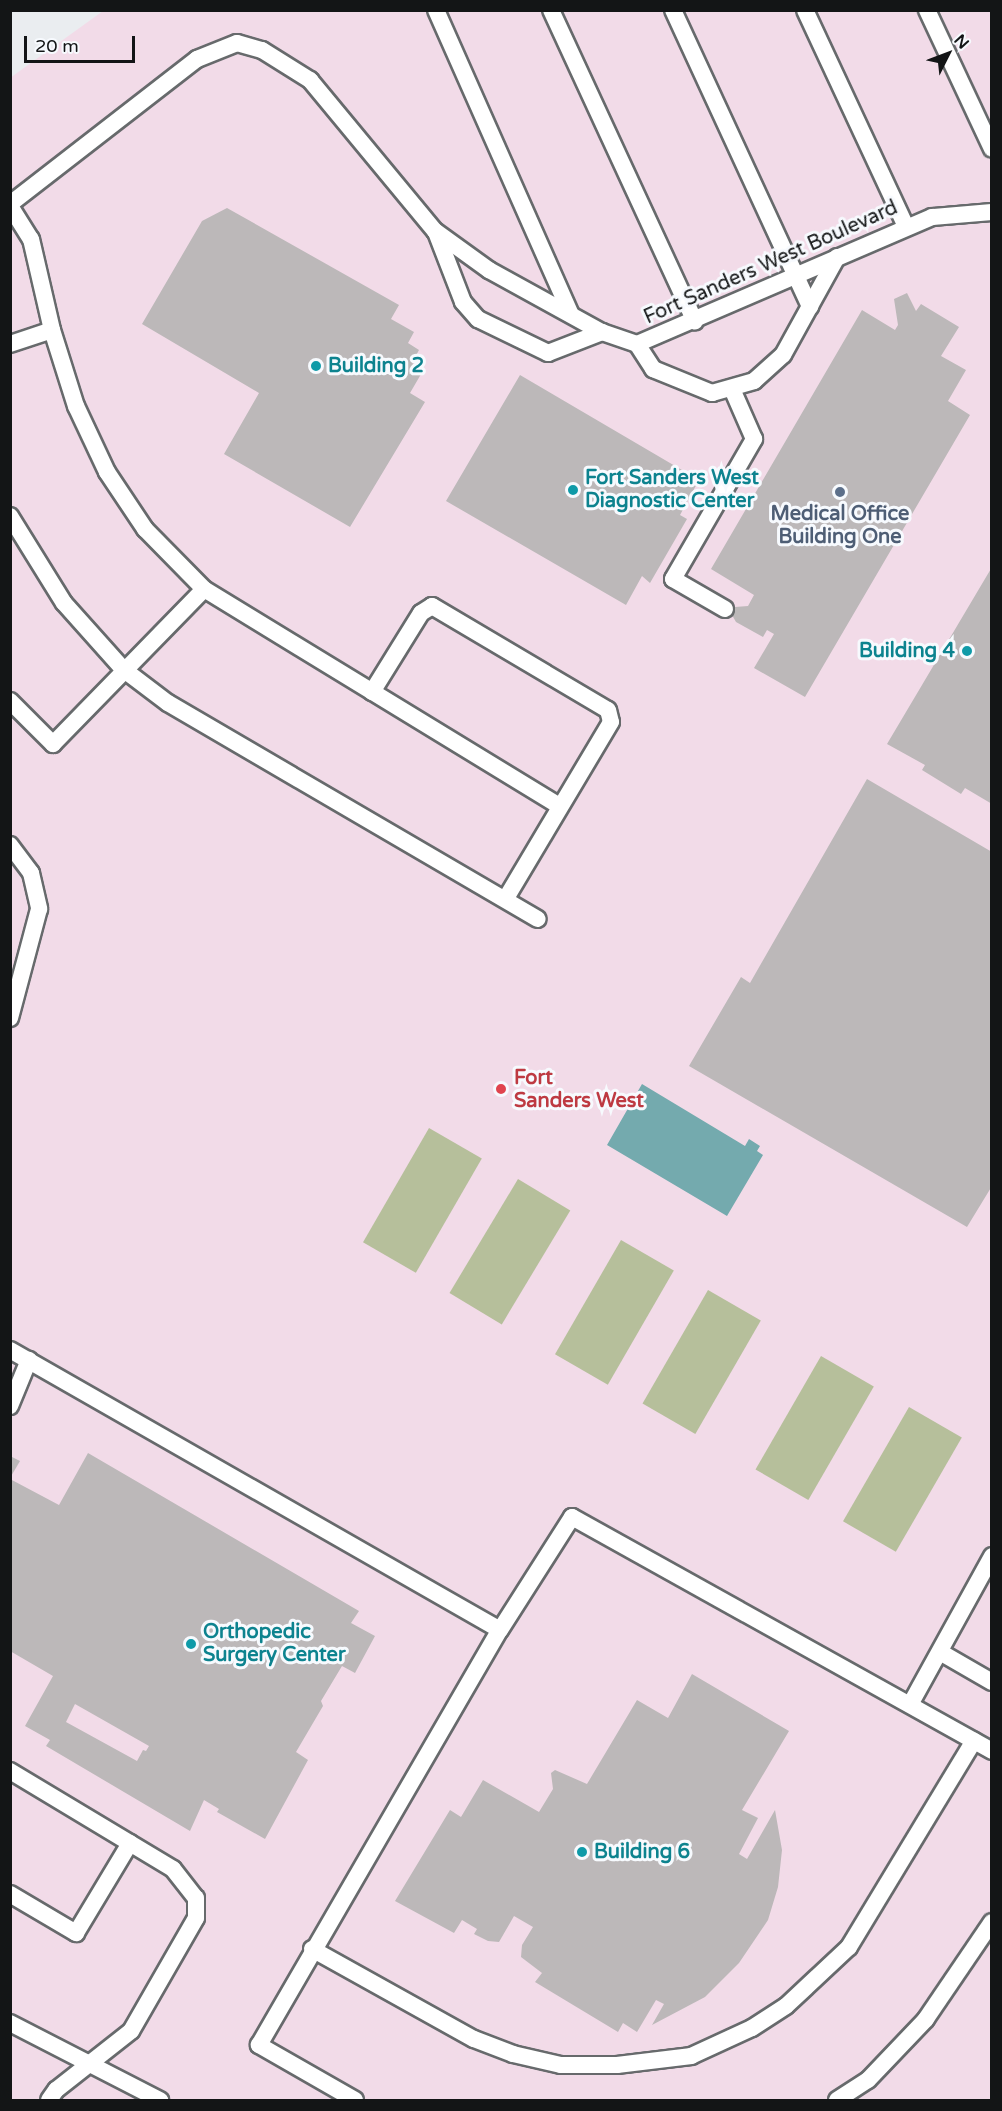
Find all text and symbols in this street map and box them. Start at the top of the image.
scale bar [27,24,138,62]
north arrow [918,24,978,84]
text: N [950,30,973,53]
text: 20 m [35,35,79,57]
street label: Fort Sanders West Boulevard [640,196,902,330]
place label: Building 2 [328,354,424,378]
marker: Building 2 [309,359,323,373]
place label: Fort Sanders West Diagnostic Center [585,466,759,513]
marker: Fort Sanders West Diagnostic Center [566,483,580,497]
marker: Medical Office Building One [833,485,847,499]
place label: Medical Office Building One [771,502,909,549]
place label: Building 4 [859,639,955,663]
marker: Building 4 [960,644,974,658]
place label: Fort Sanders West [514,1066,644,1113]
marker: Fort Sanders West [492,1080,510,1098]
place label: Orthopedic Surgery Center [203,1620,346,1667]
marker: Orthopedic Surgery Center [184,1637,198,1651]
place label: Building 6 [594,1840,690,1864]
marker: Building 6 [575,1845,589,1859]

